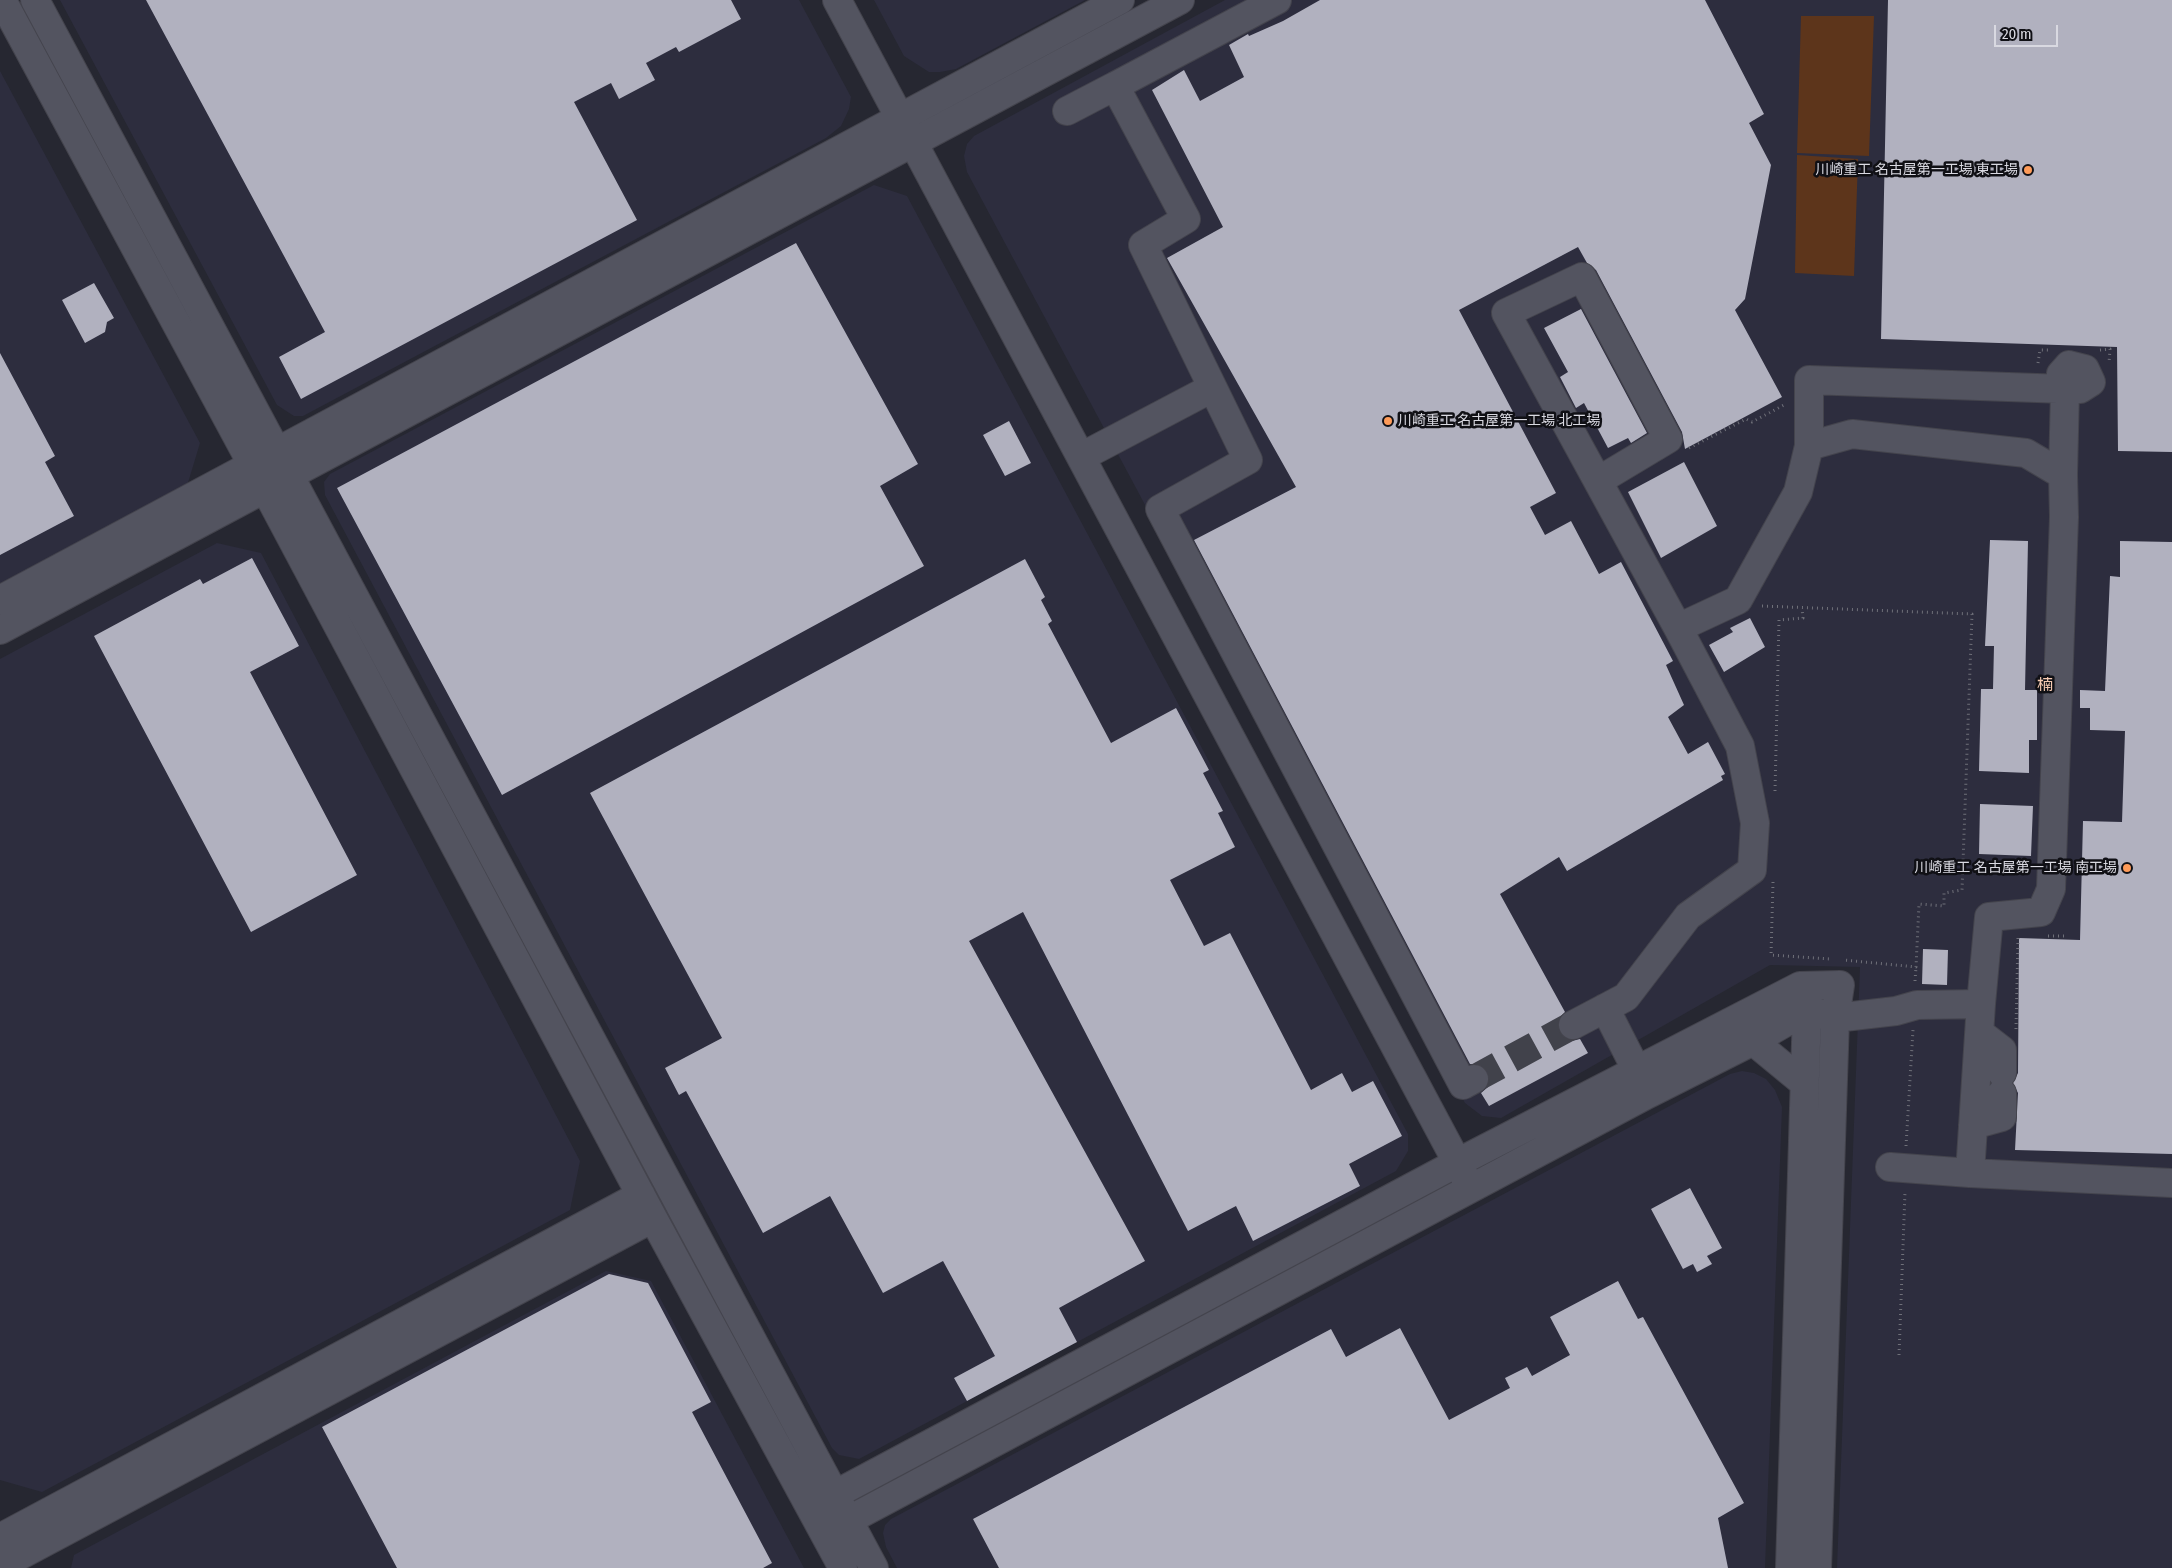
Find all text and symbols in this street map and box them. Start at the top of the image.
scale bar [1997,15,2061,47]
text: 20 m [2002,25,2032,43]
place label: 川崎重工 名古屋第一工場 東工場 [1815,162,2018,178]
marker: 川崎重工 名古屋第一工場 東工場 [2022,164,2034,176]
place label: 川崎重工 名古屋第一工場 北工場 [1398,413,1601,429]
marker: 川崎重工 名古屋第一工場 北工場 [1382,415,1394,427]
district label: 楠 [2037,676,2053,696]
place label: 川崎重工 名古屋第一工場 南工場 [1914,860,2117,876]
marker: 川崎重工 名古屋第一工場 南工場 [2121,862,2133,874]

